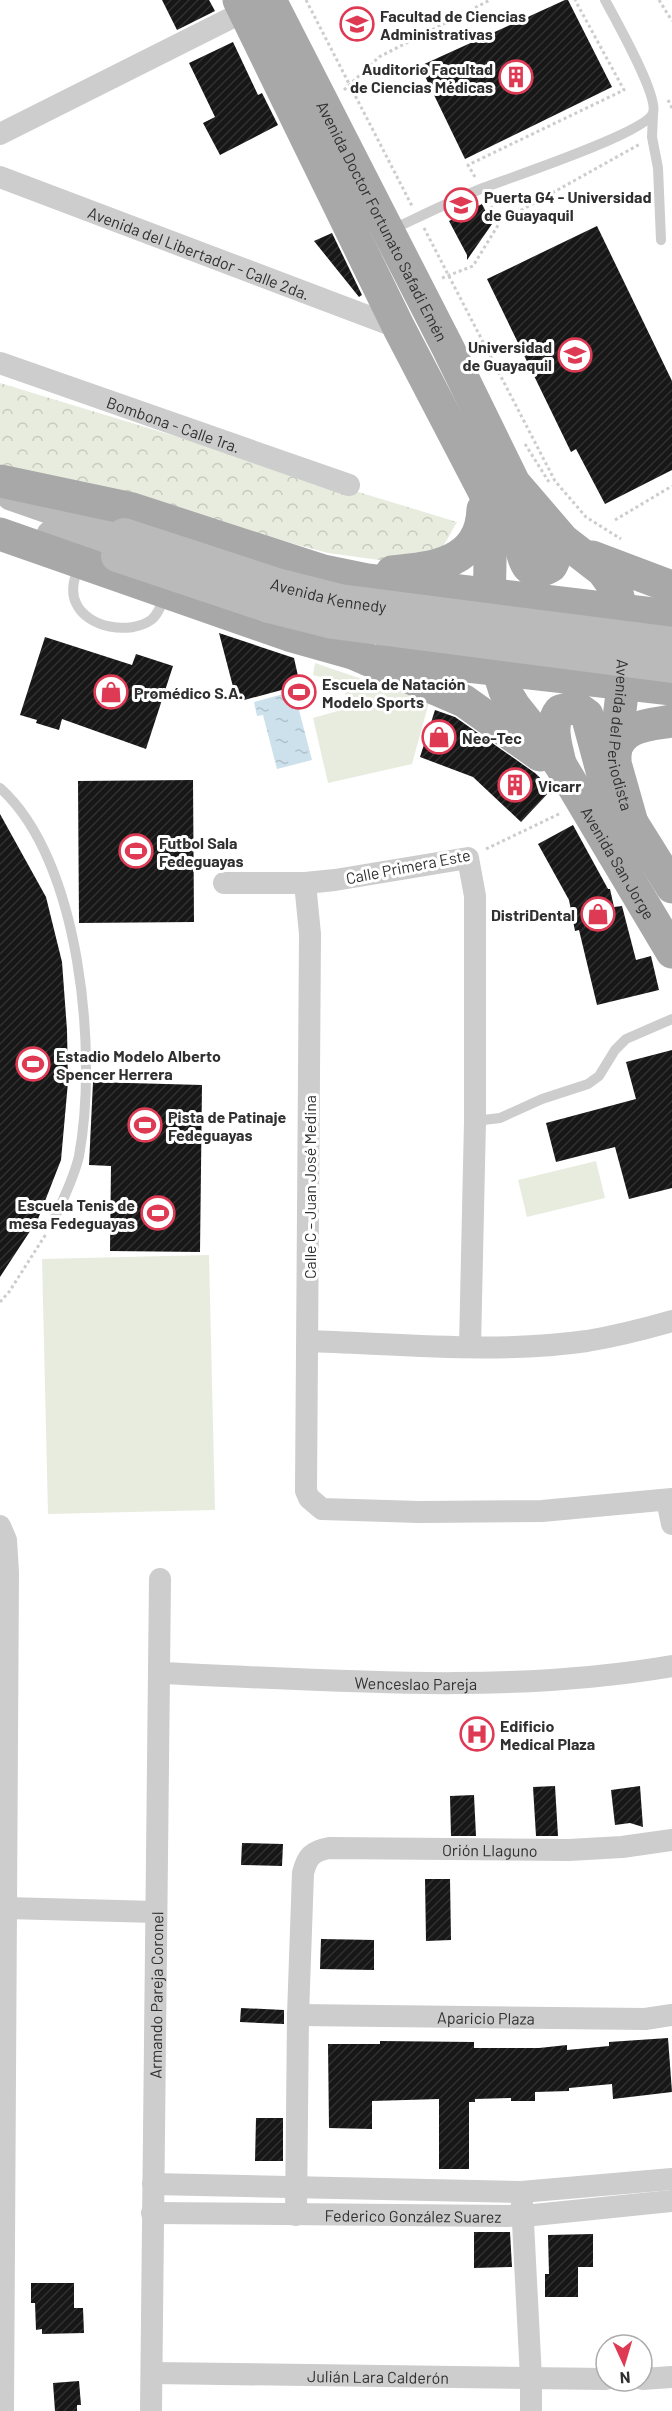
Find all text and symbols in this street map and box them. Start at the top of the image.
school or university icon: Facultad de Ciencias Administrativas [339,6,375,42]
place label: Facultad de Ciencias Administrativas [380,6,526,43]
place label: Auditorio Facultad de Ciencias Médicas [350,59,493,96]
building icon: Auditorio Facultad de Ciencias Médicas [498,59,534,95]
street label: Avenida Doctor Fortunato Safadi Emén [314,97,452,344]
school or university icon: Puerta G4 - Universidad de Guayaquil [443,187,479,223]
place label: Puerta G4 - Universidad de Guayaquil [484,187,651,224]
street label: Avenida del Libertador - Calle 2da. [86,202,313,303]
place label: Universidad de Guayaquil [462,337,552,374]
school or university icon: Universidad de Guayaquil [557,337,593,373]
street label: Bombona - Calle 1ra. [105,392,243,456]
street label: Avenida Kennedy [268,573,388,616]
street label: Avenida del Periodista [606,659,637,813]
shop icon: Promédico S.A. [93,674,129,710]
sports icon: Escuela de Natación Modelo Sports [281,674,317,710]
place label: Escuela de Natación Modelo Sports [322,674,466,711]
place label: Promédico S.A. [134,683,243,702]
shop icon: Neo-Tec [421,719,457,755]
place label: Neo-Tec [462,728,522,747]
building icon: Vicarr [497,767,533,803]
place label: Vicarr [538,776,581,795]
street label: Avenida San Jorge [578,803,660,922]
sports icon: Futbol Sala Fedeguayas [118,833,154,869]
place label: Futbol Sala Fedeguayas [159,833,244,870]
street label: Calle Primera Este [344,845,472,887]
shop icon: DistriDental [580,896,616,932]
place label: DistriDental [491,905,575,924]
sports icon: Estadio Modelo Alberto Spencer Herrera [15,1046,51,1082]
place label: Estadio Modelo Alberto Spencer Herrera [56,1046,221,1083]
street label: Calle C - Juan José Medina [300,1095,319,1279]
sports icon: Pista de Patinaje Fedeguayas [127,1107,163,1143]
place label: Pista de Patinaje Fedeguayas [168,1107,287,1144]
place label: Escuela Tenis de mesa Fedeguayas [9,1195,135,1232]
sports icon: Escuela Tenis de mesa Fedeguayas [140,1195,176,1231]
street label: Wenceslao Pareja [354,1672,477,1693]
hospital icon: Edificio Medical Plaza [459,1716,495,1752]
place label: Edificio Medical Plaza [500,1716,595,1753]
street label: Orión Llaguno [442,1839,538,1859]
street label: Armando Pareja Coronel [145,1911,166,2079]
street label: Aparicio Plaza [437,2007,535,2027]
street label: Federico González Suarez [324,2205,502,2225]
north arrow [594,2333,654,2393]
street label: Julián Lara Calderón [307,2366,449,2386]
text: N [619,2369,631,2388]

